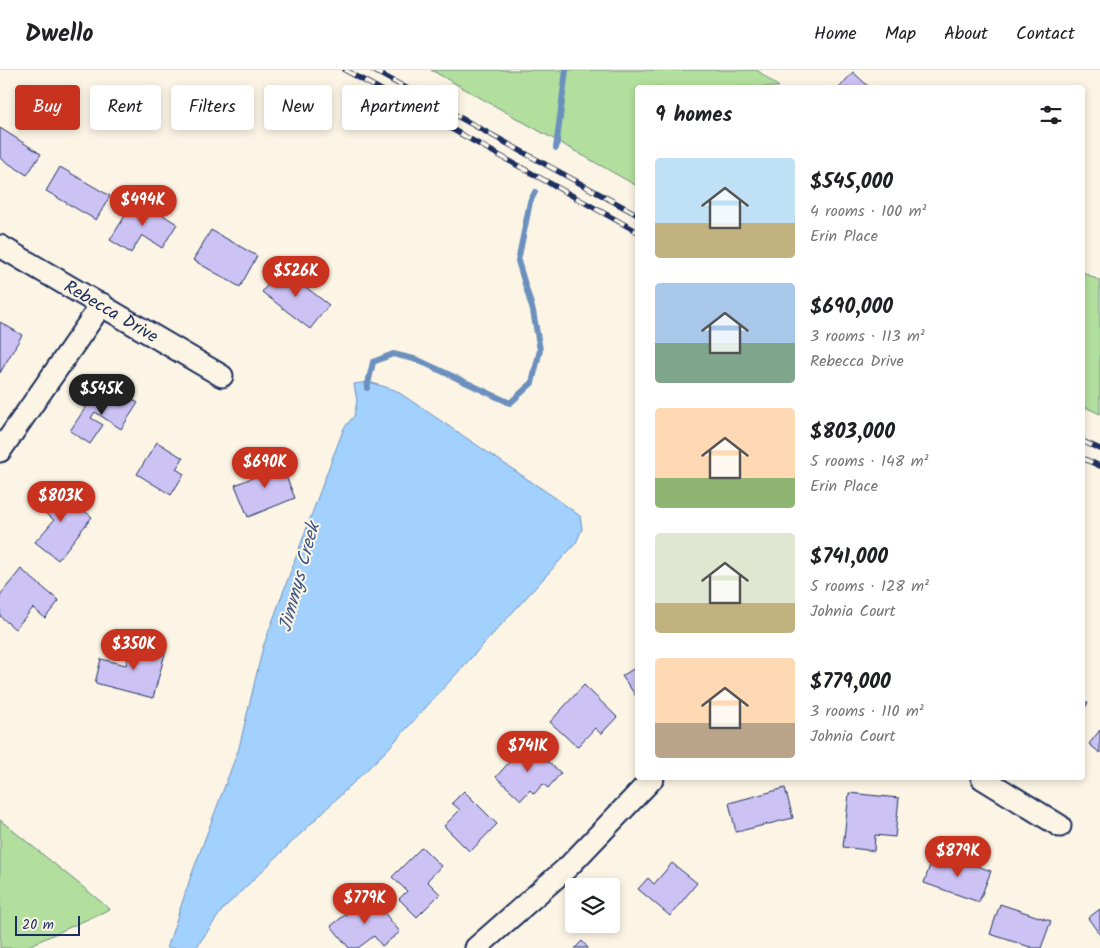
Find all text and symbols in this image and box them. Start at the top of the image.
text: Dwello [25,15,93,54]
text: Home [814,20,857,49]
text: Map [885,20,916,49]
text: About [944,20,988,49]
text: Contact [1016,20,1075,49]
chip: Buy [15,85,80,130]
chip: Rent [90,85,161,130]
chip: Filters [171,85,254,130]
chip: New [264,85,332,130]
chip: Apartment [342,85,458,130]
text: 9 homes [655,99,732,132]
icon: filters [1037,101,1065,129]
text: $545,000 [810,166,893,199]
icon: home [695,178,755,238]
pin: $494K [108,184,178,227]
text: $494K [121,188,165,213]
text: 4 rooms · 100 m² [810,199,926,224]
text: Erin Place [810,224,878,249]
pin: $526K [261,256,331,298]
text: $526K [273,259,319,284]
street label: Rebecca Drive [58,273,163,352]
text: $690,000 [810,291,893,324]
icon: home [695,303,755,363]
text: 3 rooms · 113 m² [810,324,925,349]
text: Rebecca Drive [810,349,904,374]
pin: $545K [67,374,137,416]
text: $545K [80,377,124,402]
text: $803,000 [810,416,895,449]
icon: home [695,428,755,488]
pin: $690K [230,446,300,489]
text: 5 rooms · 148 m² [810,449,929,474]
text: $690K [243,450,287,475]
text: Erin Place [810,474,878,499]
pin: $803K [26,480,96,523]
text: $803K [38,484,84,509]
water label: Jimmys Creek [271,517,330,635]
text: $741,000 [810,541,888,574]
icon: home [695,553,755,613]
text: 5 rooms · 128 m² [810,574,929,599]
text: Johnia Court [810,599,896,624]
pin: $350K [99,628,169,671]
text: $350K [112,632,156,657]
text: $779,000 [810,666,891,699]
icon: home [695,678,755,738]
text: 3 rooms · 110 m² [810,699,924,724]
text: Johnia Court [810,724,896,749]
pin: $741K [493,730,563,773]
text: $741K [508,734,548,759]
pin: $879K [923,836,993,878]
text: $879K [936,839,980,864]
map controls [565,878,620,933]
button: layers [565,878,620,933]
pin: $779K [330,882,400,925]
text: $779K [344,886,386,911]
scale bar [15,913,80,936]
text: 20 m [22,914,54,936]

